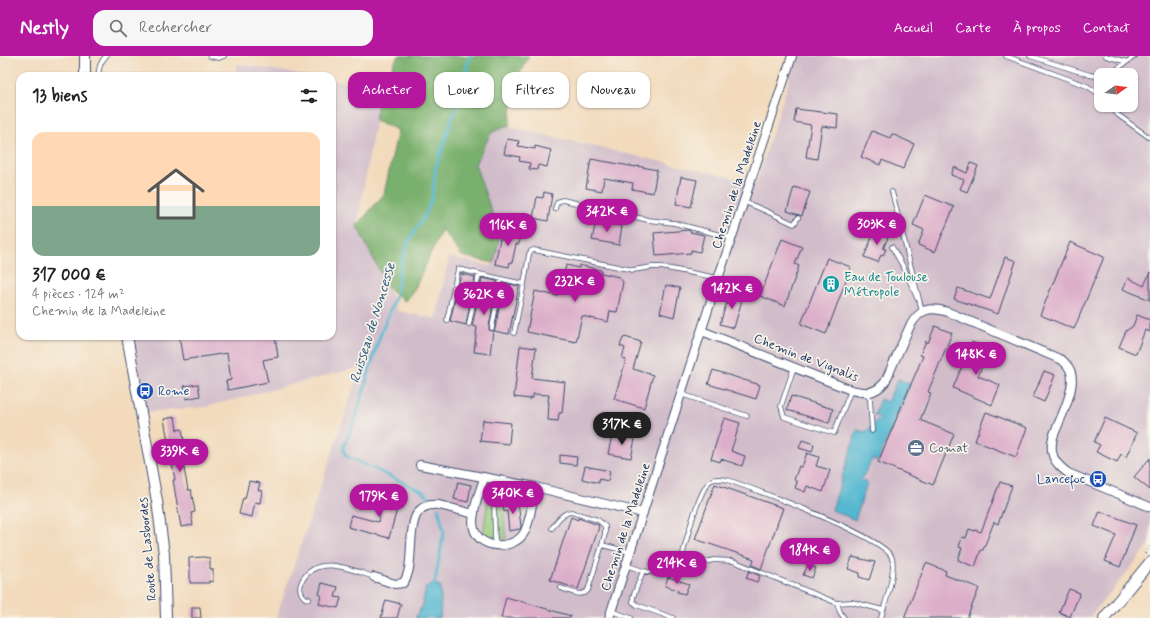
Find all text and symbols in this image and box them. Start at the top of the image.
search box [93,10,373,46]
text: Nestly [20,16,69,41]
icon: search [107,17,129,39]
text: Rechercher [139,18,212,38]
text: Accueil [894,19,933,37]
text: Carte [955,19,991,37]
text: À propos [1013,19,1061,37]
text: Contact [1083,19,1130,37]
north arrow [1094,68,1138,112]
map controls [1094,68,1138,112]
chip: Acheter [348,72,426,108]
chip: Louer [434,72,494,108]
chip: Filtres [502,72,569,108]
chip: Nouveau [577,72,650,108]
text: 13 biens [32,85,88,107]
icon: filters [298,85,320,107]
street label: Chemin de la Madeleine [708,119,766,251]
icon: home [140,158,212,230]
pin: 342K € [574,199,640,233]
text: 342K € [586,203,628,220]
pin: 303K € [844,212,910,246]
pin: 116K € [475,213,541,247]
text: 303K € [857,216,897,233]
text: 116K € [489,217,527,234]
water label: Ruisseau de Noncesse [346,260,400,386]
text: 317 000 € [32,264,106,286]
pin: 232K € [542,269,608,303]
place label: Eau de Toulouse Métropole [844,269,928,301]
text: 232K € [555,273,595,290]
building icon: Eau de Toulouse Métropole [821,274,841,294]
pin: 142K € [699,276,765,310]
text: 142K € [711,280,753,297]
pin: 362K € [451,282,517,316]
text: 4 pièces · 124 m² [32,286,124,303]
text: 362K € [463,286,505,303]
text: Chemin de la Madeleine [32,303,166,320]
street label: Chemin de Vignalis [751,330,861,386]
pin: 148K € [943,342,1009,376]
text: 148K € [955,346,997,363]
bus stop icon: Rome [135,381,155,401]
place label: Rome [158,383,190,400]
pin: 317K € [589,412,655,446]
text: 317K € [602,416,642,433]
office icon: Comat [906,438,926,458]
pin: 339K € [147,439,213,473]
place label: Comat [929,440,968,457]
text: 339K € [160,443,200,460]
street label: Chemin de la Madeleine [597,461,655,593]
bus stop icon: Lancefoc [1088,469,1108,489]
place label: Lancefoc [1037,471,1085,490]
pin: 340K € [480,481,546,515]
pin: 179K € [346,484,412,518]
text: 340K € [492,485,534,502]
text: 179K € [359,488,399,505]
street label: Route de Lasbordes [135,496,161,602]
pin: 184K € [777,538,843,572]
text: 184K € [789,542,831,559]
pin: 214K € [644,551,710,585]
text: 214K € [657,555,697,572]

